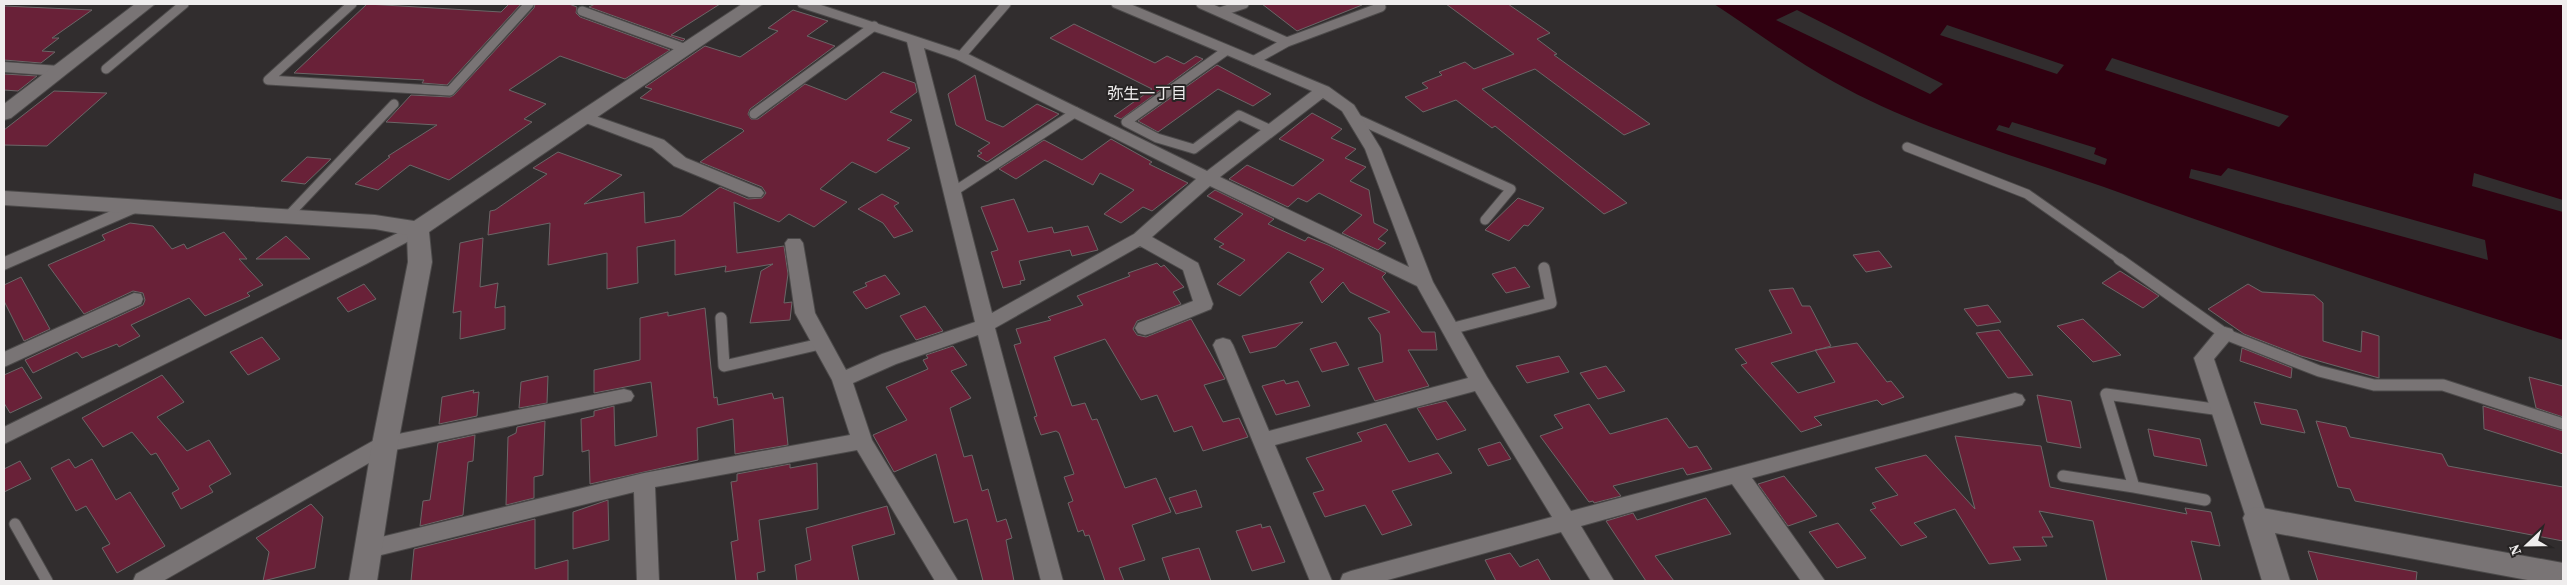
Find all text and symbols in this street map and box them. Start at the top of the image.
district label: 弥生一丁目 [1107,82,1187,104]
north arrow [2502,520,2552,570]
text: N [2504,541,2526,558]

